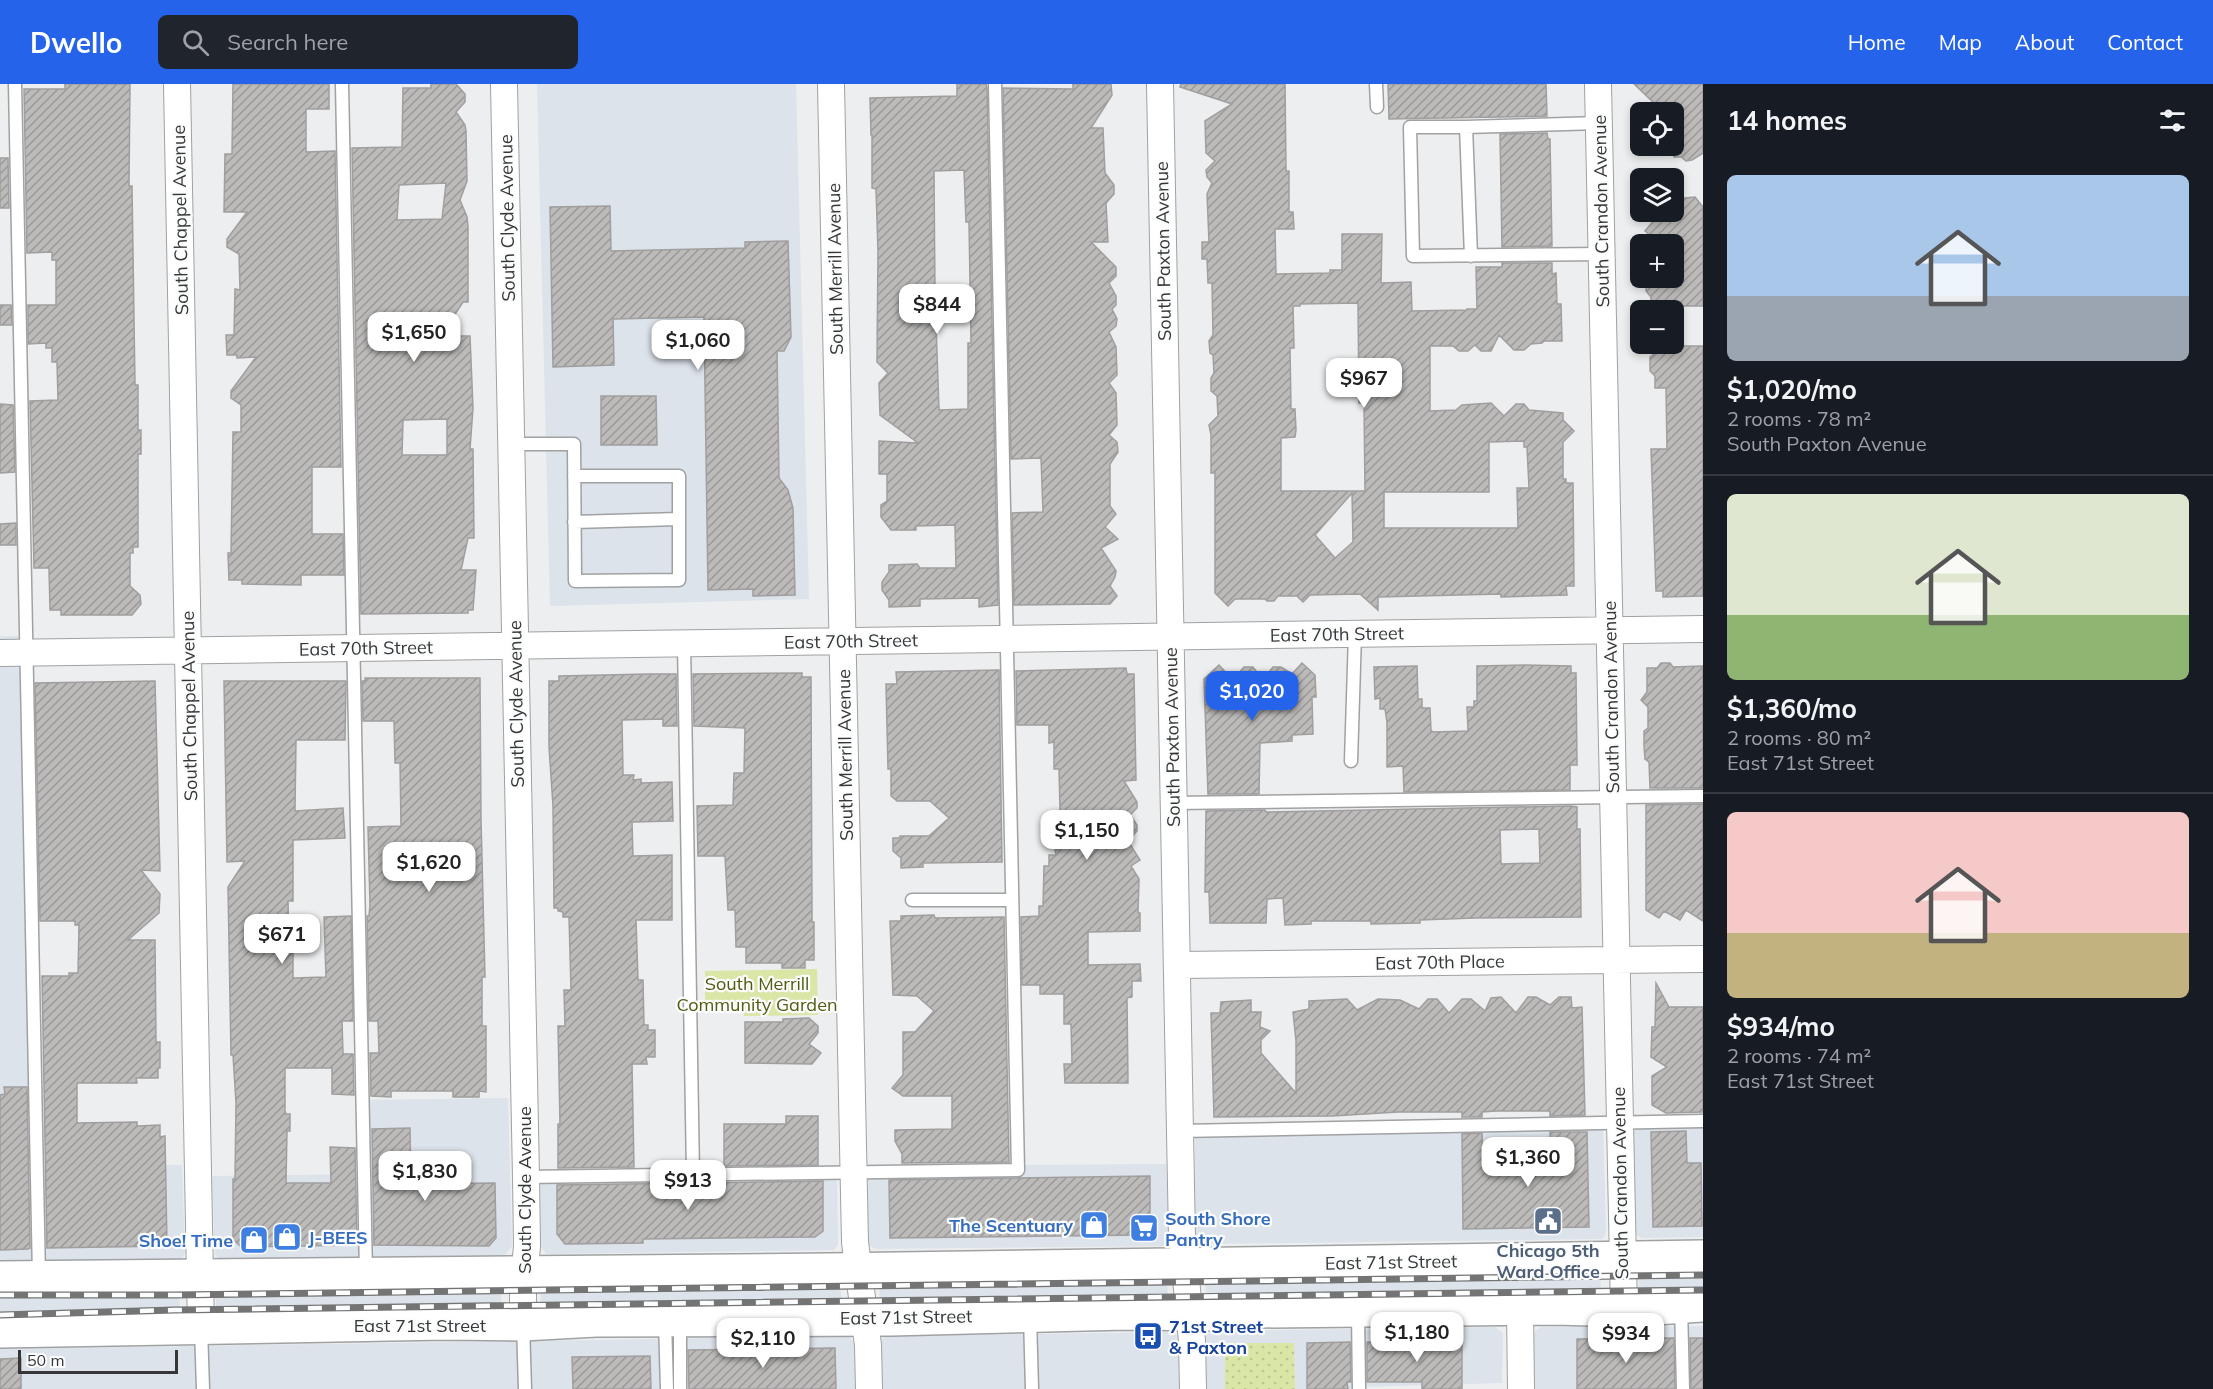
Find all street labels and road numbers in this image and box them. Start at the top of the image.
street label: South Crandon Avenue [1588,115,1614,307]
street label: South Chappel Avenue [167,125,193,315]
street label: South Clyde Avenue [494,134,520,302]
street label: South Paxton Avenue [1150,161,1176,341]
street label: South Merrill Avenue [822,183,848,355]
street label: South Crandon Avenue [1598,601,1624,793]
street label: South Chappel Avenue [176,611,202,801]
street label: South Clyde Avenue [503,620,529,788]
street label: East 70th Street [1270,621,1404,647]
street label: East 70th Street [784,628,918,654]
street label: East 70th Street [299,635,433,661]
street label: South Paxton Avenue [1159,647,1185,827]
street label: South Merrill Avenue [832,669,858,841]
street label: East 70th Place [1375,949,1505,975]
street label: South Crandon Avenue [1607,1087,1633,1279]
street label: South Clyde Avenue [513,1106,536,1274]
street label: East 71st Street [1325,1249,1457,1275]
street label: East 71st Street [840,1304,972,1330]
street label: East 71st Street [354,1314,486,1337]

